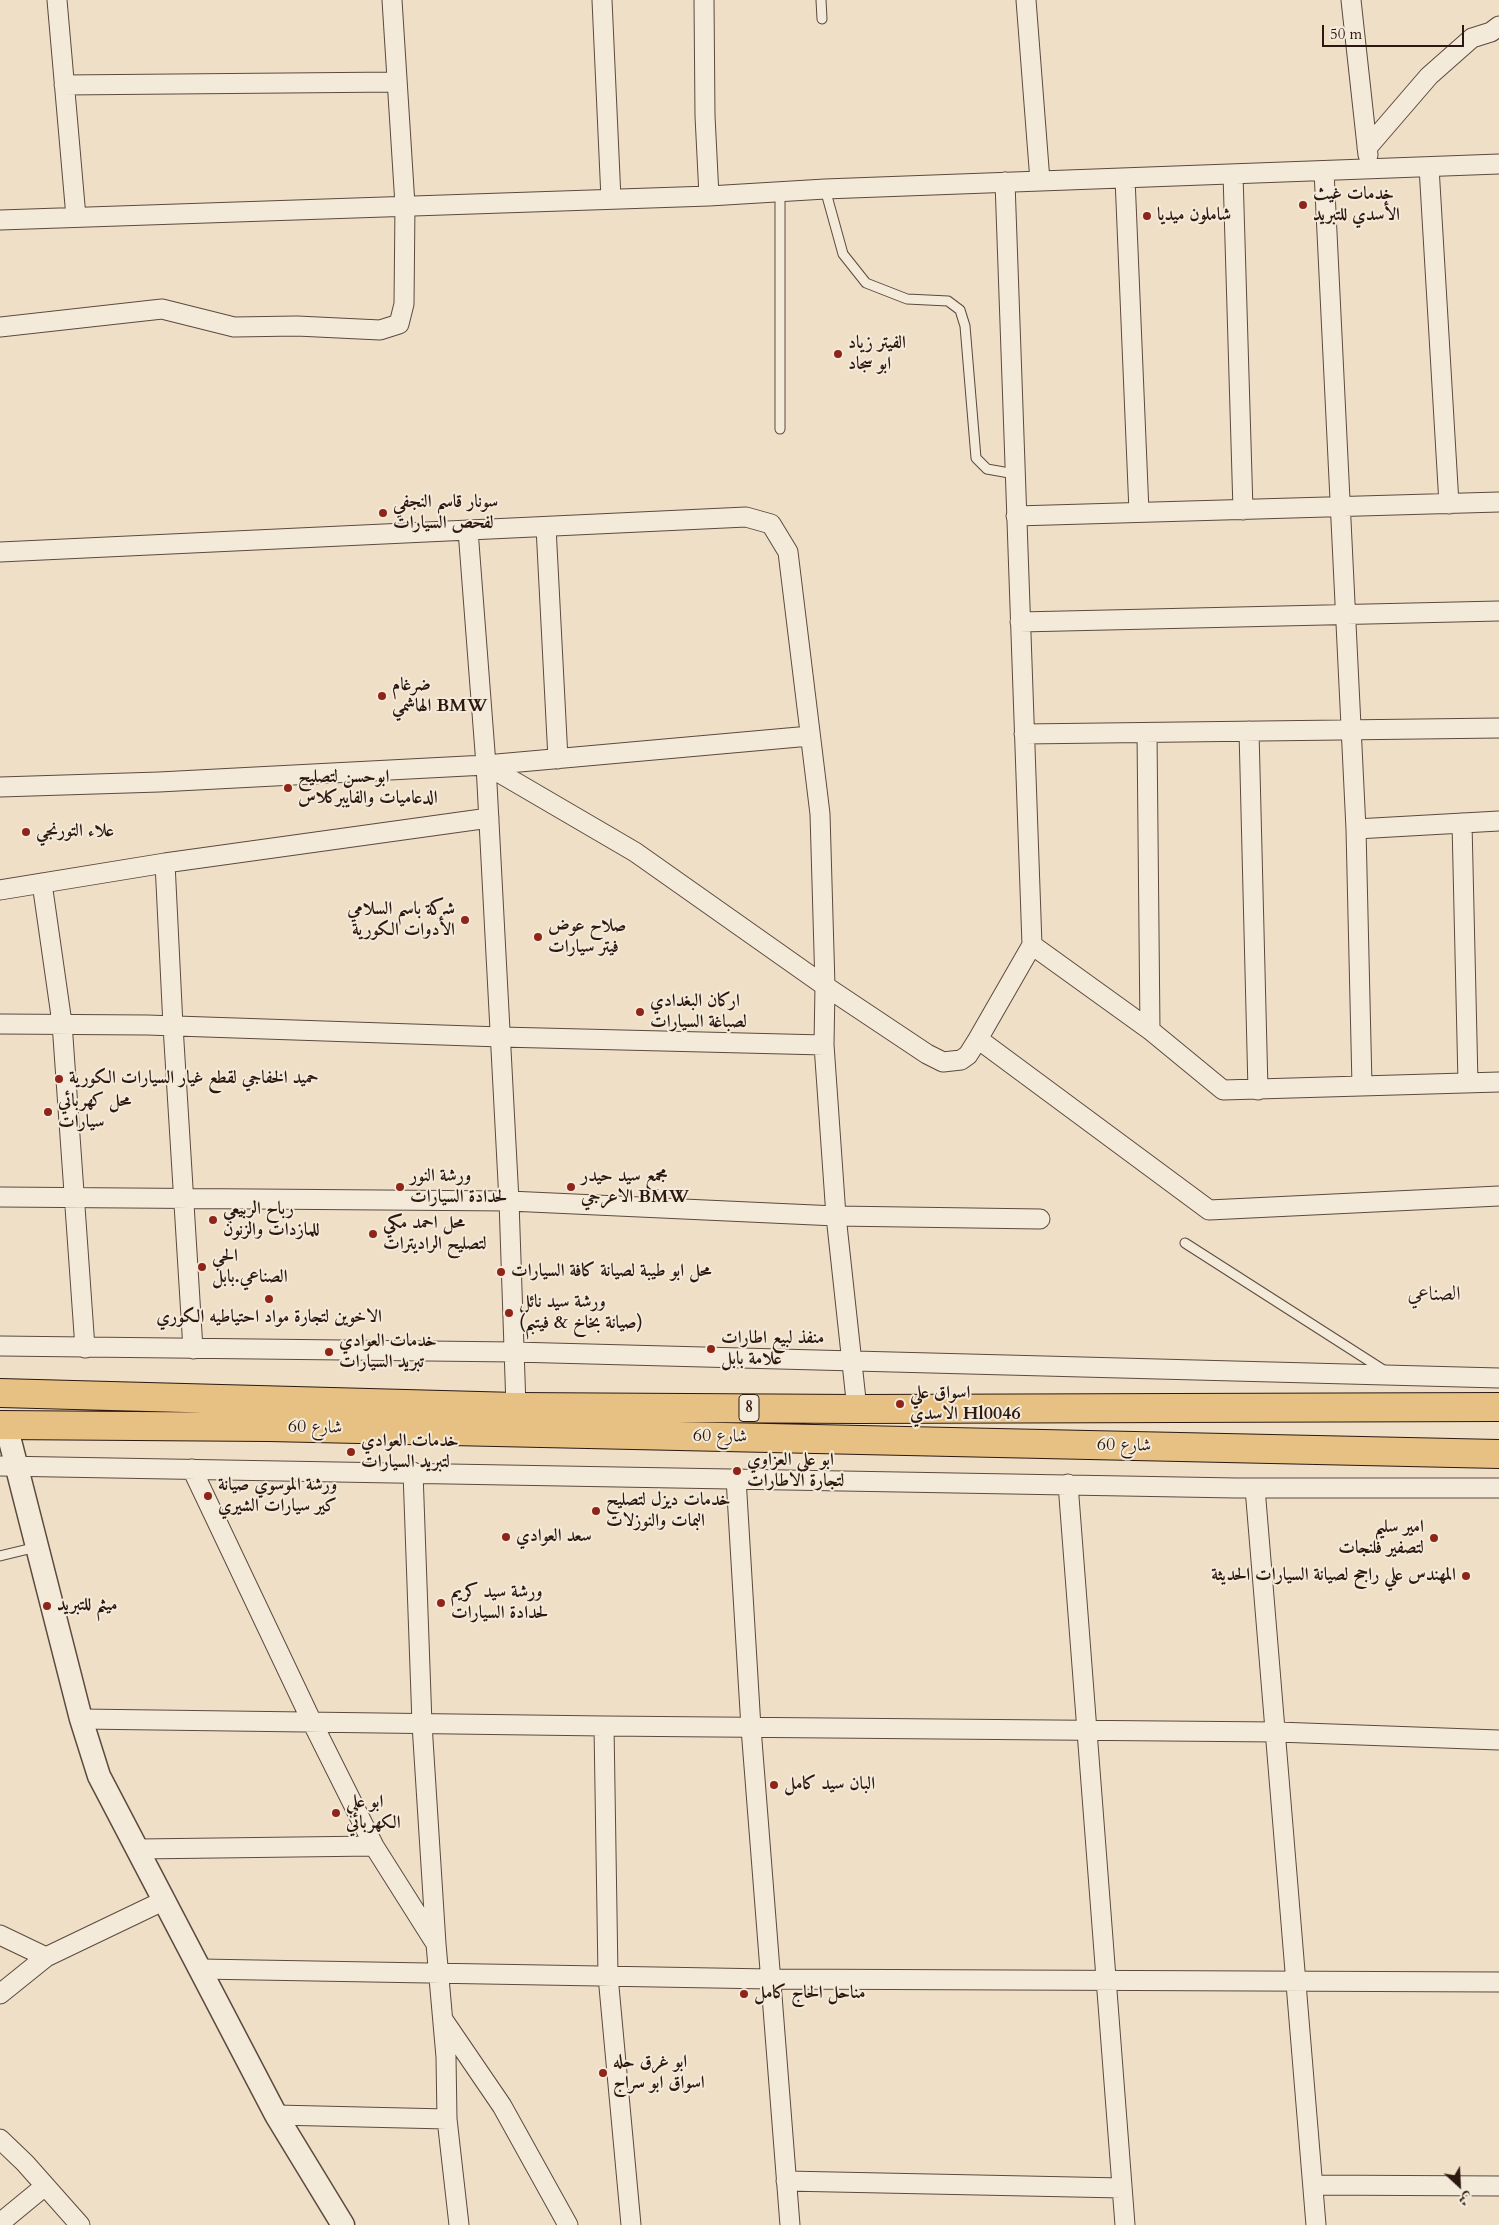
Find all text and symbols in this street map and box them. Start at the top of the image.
scale bar [1324,15,1466,47]
text: 50 m [1330,24,1362,44]
place label: خدمات غيث الأسدي للتبريد [1313,184,1400,226]
marker: خدمات غيث الأسدي للتبريد [1297,199,1309,211]
place label: شاملون ميديا [1157,205,1231,227]
marker: شاملون ميديا [1141,210,1153,222]
place label: الفيتر زياد ابو سجاد [848,333,906,376]
marker: الفيتر زياد ابو سجاد [832,348,844,360]
place label: سونار قاسم النجفي لفحص السيارات [393,492,498,534]
marker: سونار قاسم النجفي لفحص السيارات [377,507,389,519]
place label: ضرغام الهاشمي BMW [392,675,487,718]
marker: ضرغام الهاشمي BMW [376,690,388,702]
place label: ابوحسن لتصليح الدعاميات والفايبركلاس [298,767,438,810]
marker: ابوحسن لتصليح الدعاميات والفايبركلاس [282,782,294,794]
place label: علاء التورنجي [36,821,114,843]
marker: علاء التورنجي [20,826,32,838]
place label: شركة باسم السلامي الأدوات الكورية [347,899,455,942]
marker: شركة باسم السلامي الأدوات الكورية [459,914,471,926]
place label: صلاح عوض فيتر سيارات [548,916,626,959]
marker: صلاح عوض فيتر سيارات [532,931,544,943]
place label: اركان البغدادي لصباغة السيارات [650,991,747,1034]
marker: اركان البغدادي لصباغة السيارات [634,1006,646,1018]
place label: حميد الخفاجي لقطع غيار السيارات الكورية [69,1068,318,1090]
marker: حميد الخفاجي لقطع غيار السيارات الكورية [53,1073,65,1085]
place label: محل كهربائي سيارات [58,1091,131,1134]
marker: محل كهربائي سيارات [42,1106,54,1118]
place label: ورشة النور لحدادة السيارات [410,1166,507,1208]
place label: مجمع سيد حيدر الاعرجي BMW [581,1166,689,1208]
marker: ورشة النور لحدادة السيارات [394,1181,406,1193]
marker: مجمع سيد حيدر الاعرجي BMW [565,1181,577,1193]
place label: رباح الربيعي للمازدات والزنون [223,1199,319,1242]
place label: محل احمد مكي لتصليح الراديترات [383,1213,487,1256]
marker: رباح الربيعي للمازدات والزنون [207,1214,219,1226]
marker: محل احمد مكي لتصليح الراديترات [367,1228,379,1240]
place label: الحي الصناعي.بابل [212,1246,288,1288]
marker: الحي الصناعي.بابل [196,1261,208,1273]
place label: محل ابو طيبة لصيانة كافة السيارات [511,1261,712,1283]
marker: محل ابو طيبة لصيانة كافة السيارات [495,1266,507,1278]
district label: الصناعي [1407,1283,1461,1307]
place label: ورشة سيد نائل (صيانة بخاخ & فيتبم) [519,1292,643,1335]
marker: الاخوين لتجارة مواد احتياطيه الكوري [263,1293,275,1305]
place label: الاخوين لتجارة مواد احتياطيه الكوري [156,1307,382,1329]
marker: ورشة سيد نائل (صيانة بخاخ & فيتبم) [503,1307,515,1319]
place label: منفذ لبيع اطارات علامة بابل [721,1328,824,1370]
place label: خدمات العوادي تبريد السيارات [339,1331,437,1374]
marker: منفذ لبيع اطارات علامة بابل [705,1343,717,1355]
marker: خدمات العوادي تبريد السيارات [323,1346,335,1358]
place label: اسواق علي الاسدي Hl0046 [910,1383,1021,1426]
road number: 8 [739,1395,759,1422]
marker: اسواق علي الاسدي Hl0046 [894,1398,906,1410]
street label: شارع 60 [288,1417,342,1439]
street label: شارع 60 [693,1426,747,1448]
place label: خدمات العوادي لتبريد السيارات [361,1431,459,1474]
street label: شارع 60 [1097,1435,1151,1457]
marker: خدمات العوادي لتبريد السيارات [345,1446,357,1458]
place label: ابو علي العزاوي لتجارة الاطارات [747,1450,844,1492]
marker: ابو علي العزاوي لتجارة الاطارات [731,1465,743,1477]
place label: ورشة الموسوي صيانة كير سيارات الشيري [218,1475,337,1518]
marker: ورشة الموسوي صيانة كير سيارات الشيري [202,1490,214,1502]
place label: خدمات ديزل لتصليح البمات والنوزلات [606,1490,730,1532]
marker: خدمات ديزل لتصليح البمات والنوزلات [590,1505,602,1517]
place label: امير سليم لتصفير فلنجات [1338,1517,1424,1560]
place label: سعد العوادي [516,1526,592,1548]
marker: سعد العوادي [500,1531,512,1543]
marker: امير سليم لتصفير فلنجات [1428,1532,1440,1544]
place label: المهندس علي راجح لصيانة السيارات الحديثة [1211,1565,1456,1587]
marker: المهندس علي راجح لصيانة السيارات الحديثة [1460,1570,1472,1582]
place label: ورشة سيد كريم لحدادة السيارات [451,1582,548,1625]
place label: ميثم للتبريد [57,1595,118,1617]
marker: ورشة سيد كريم لحدادة السيارات [435,1597,447,1609]
marker: ميثم للتبريد [41,1600,53,1612]
place label: البان سيد كامل [784,1774,875,1796]
marker: البان سيد كامل [768,1779,780,1791]
place label: ابو علي الكهربائي [346,1792,401,1835]
marker: ابو علي الكهربائي [330,1807,342,1819]
place label: مناحل الحاج كامل [754,1983,865,2005]
marker: مناحل الحاج كامل [738,1988,750,2000]
place label: ابو غرق حله اسواق ابو سراج [613,2052,705,2094]
marker: ابو غرق حله اسواق ابو سراج [597,2067,609,2079]
north arrow [1434,2160,1484,2210]
text: ش [1455,2187,1476,2211]

